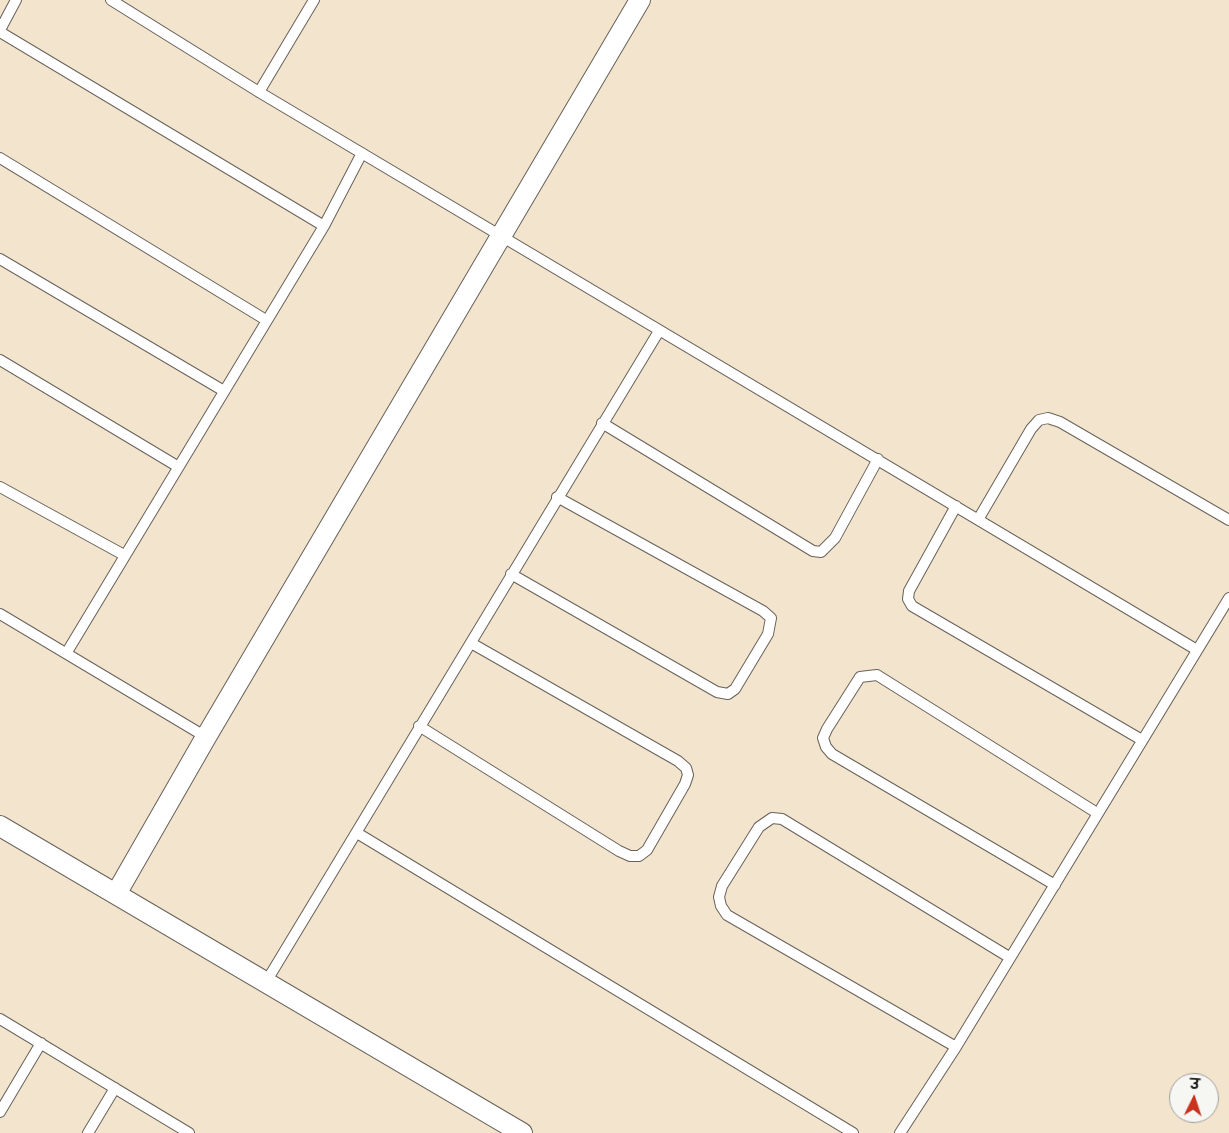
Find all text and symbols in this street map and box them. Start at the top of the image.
north arrow [1169,1073,1219,1123]
text: उ [1190,1074,1200,1093]

